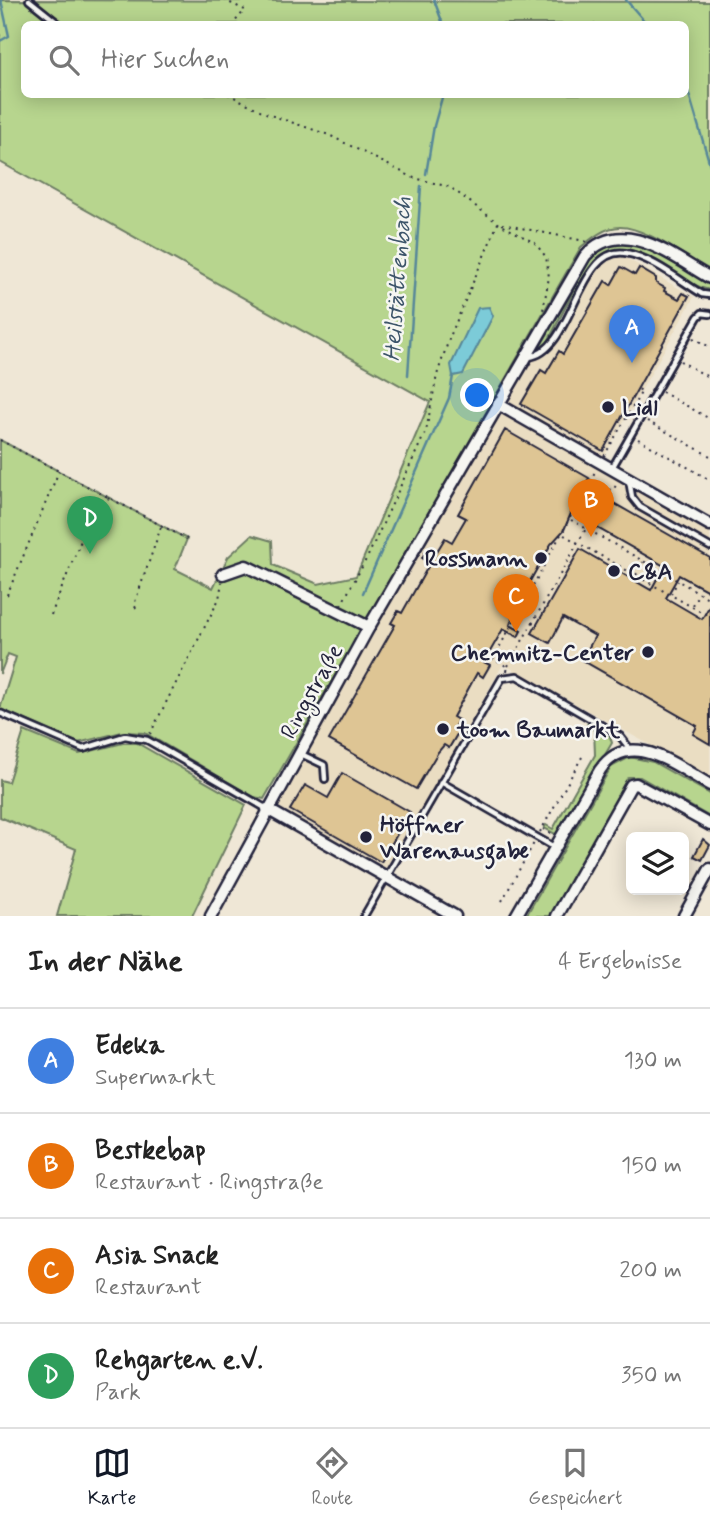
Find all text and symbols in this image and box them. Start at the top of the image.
search box [21,21,689,98]
icon: search [45,41,83,79]
text: Hier suchen [101,43,229,77]
water label: Heilstättenbach [377,196,420,363]
pin: A [609,305,655,363]
your location [460,378,494,412]
place label: Lidl [622,394,658,424]
marker: Lidl [600,399,616,415]
pin: B [568,479,614,537]
pin: D [67,496,113,554]
place label: Rossmann [425,545,528,575]
marker: Rossmann [533,550,549,566]
place label: C&A [628,558,673,588]
marker: C&A [606,563,622,579]
pin: C [493,574,539,632]
street label: Ringstraße [274,639,353,746]
place label: Chemnitz-Center [451,639,634,669]
marker: Chemnitz-Center [640,644,656,660]
place label: toom Baumarkt [456,716,620,746]
marker: toom Baumarkt [435,721,451,737]
place label: Höffner Warenausgabe [379,811,530,870]
marker: Höffner Warenausgabe [358,829,374,845]
map controls [626,832,689,895]
button: layers [626,832,689,895]
text: In der Nähe [28,942,183,981]
text: 4 Ergebnisse [558,947,682,977]
text: Edeka [95,1029,164,1063]
text: A [43,1046,59,1076]
text: 130 m [624,1046,682,1076]
text: Supermarkt [95,1063,216,1093]
text: Bestkebap [95,1134,206,1168]
text: B [44,1151,58,1181]
text: 150 m [621,1151,682,1181]
text: Restaurant · Ringstraße [95,1168,324,1198]
text: Asia Snack [95,1239,219,1273]
text: C [43,1256,59,1286]
text: 200 m [619,1256,682,1286]
text: Restaurant [95,1273,202,1303]
text: Rehgarten e.V. [95,1344,263,1378]
text: D [43,1361,59,1391]
text: 350 m [621,1361,682,1391]
text: Park [95,1378,141,1408]
tab: Karte [88,1444,136,1511]
tab: Route [312,1444,353,1511]
tab: Gespeichert [528,1444,622,1511]

